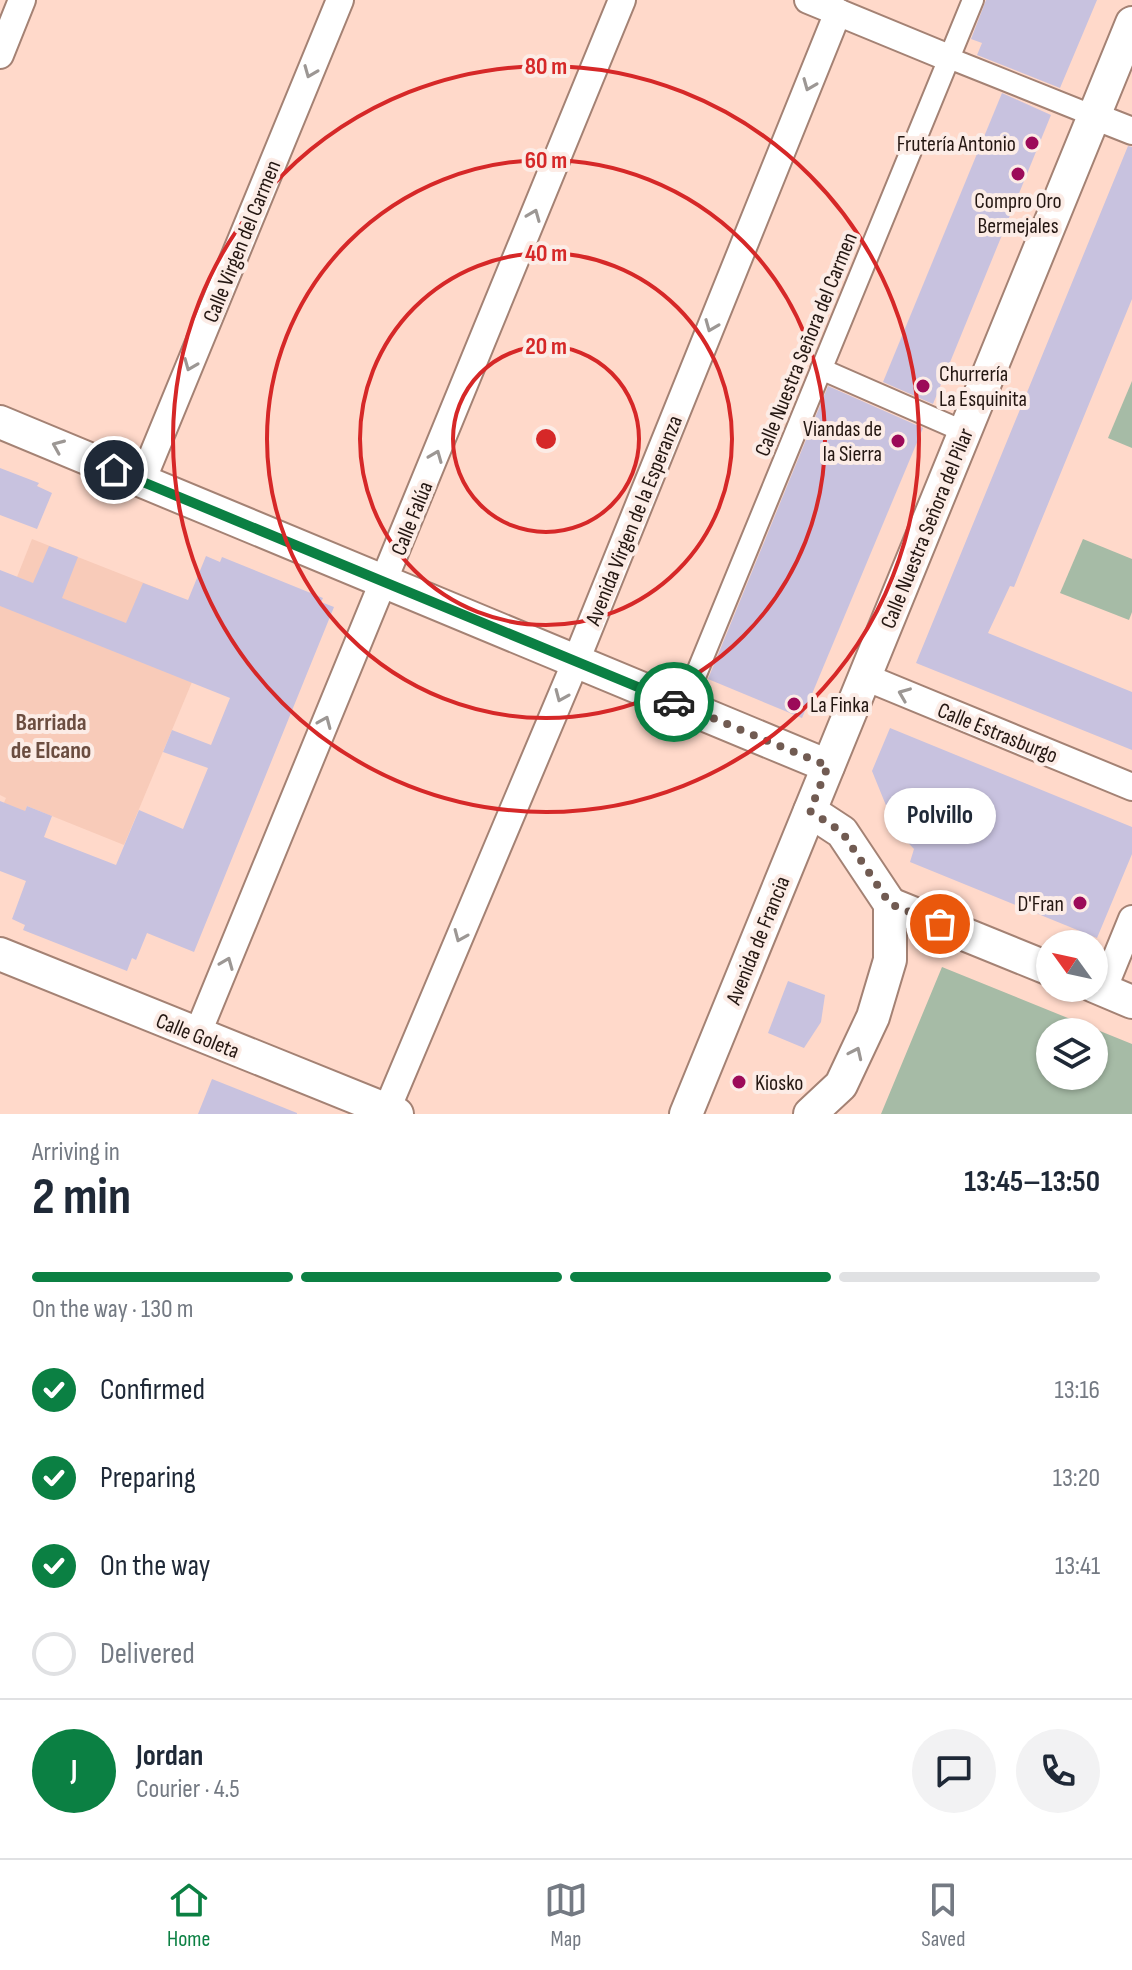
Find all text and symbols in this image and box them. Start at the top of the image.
text: 80 m [525,52,567,81]
one-way arrow [303,64,320,78]
one-way arrow [802,77,818,91]
place label: Frutería Antonio [897,131,1016,158]
marker: Frutería Antonio [1023,134,1041,152]
text: 60 m [525,146,567,175]
street label: Calle Virgen del Carmen [198,157,287,327]
marker: Compro Oro Bermejales [1009,165,1027,183]
place label: Compro Oro Bermejales [974,188,1062,240]
one-way arrow [525,209,541,223]
street label: Calle Nuestra Señora del Carmen [749,229,864,460]
text: 40 m [525,239,567,268]
one-way arrow [705,318,721,332]
text: 20 m [525,332,567,361]
one-way arrow [184,357,200,371]
place label: Churrería La Esquinita [939,361,1027,413]
marker: Churrería La Esquinita [914,377,932,395]
street label: Avenida Virgen de la Esperanza [580,412,689,630]
place label: Viandas de la Sierra [803,416,882,468]
street label: Calle Nuestra Señora del Pilar [875,424,980,633]
centre of rings [532,425,560,453]
marker: Viandas de la Sierra [889,432,907,450]
pin [80,436,148,504]
one-way arrow [52,440,66,456]
icon: home [92,448,136,492]
one-way arrow [426,450,443,464]
street label: Calle Falúa [385,478,439,560]
courier [634,662,714,742]
icon: car [652,680,696,724]
one-way arrow [898,687,912,703]
one-way arrow [555,688,571,703]
place label: La Finka [810,692,869,719]
marker: La Finka [785,695,803,713]
street label: Calle Estrasburgo [933,697,1061,770]
district label: Barriada de Elcano [11,708,91,765]
one-way arrow [316,716,332,730]
callout: Polvillo [884,788,996,844]
text: Polvillo [907,800,973,831]
street label: Avenida de Francia [720,872,796,1010]
pin [906,890,974,958]
place label: D'Fran [1018,891,1064,918]
marker: D'Fran [1071,894,1089,912]
icon: bag [918,902,962,946]
one-way arrow [453,928,470,942]
north arrow [1036,930,1108,1002]
map controls [1036,930,1108,1090]
one-way arrow [218,957,234,971]
street label: Calle Goleta [152,1008,243,1065]
button: layers [1036,1018,1108,1090]
one-way arrow [846,1047,862,1061]
place label: Kiosko [755,1070,803,1097]
marker: Kiosko [730,1073,748,1091]
text: Arriving in [32,1137,120,1168]
text: 13:45–13:50 [964,1164,1100,1200]
text: 2 min [32,1166,131,1229]
text: On the way · 130 m [32,1294,194,1325]
icon: check [32,1368,76,1412]
text: Confirmed [100,1372,205,1408]
text: 13:16 [1055,1375,1100,1406]
icon: check [32,1456,76,1500]
text: Preparing [100,1460,196,1496]
text: 13:20 [1053,1463,1100,1494]
icon: check [32,1544,76,1588]
text: On the way [100,1548,210,1584]
text: 13:41 [1055,1551,1100,1582]
text: Delivered [100,1636,195,1672]
button: chat [912,1729,996,1813]
button: phone [1016,1729,1100,1813]
text: Jordan [136,1738,203,1774]
text: J [71,1753,77,1789]
text: Courier · 4.5 [136,1774,240,1805]
tab: Home [167,1878,211,1953]
tab: Map [544,1878,588,1953]
tab: Saved [921,1878,965,1953]

